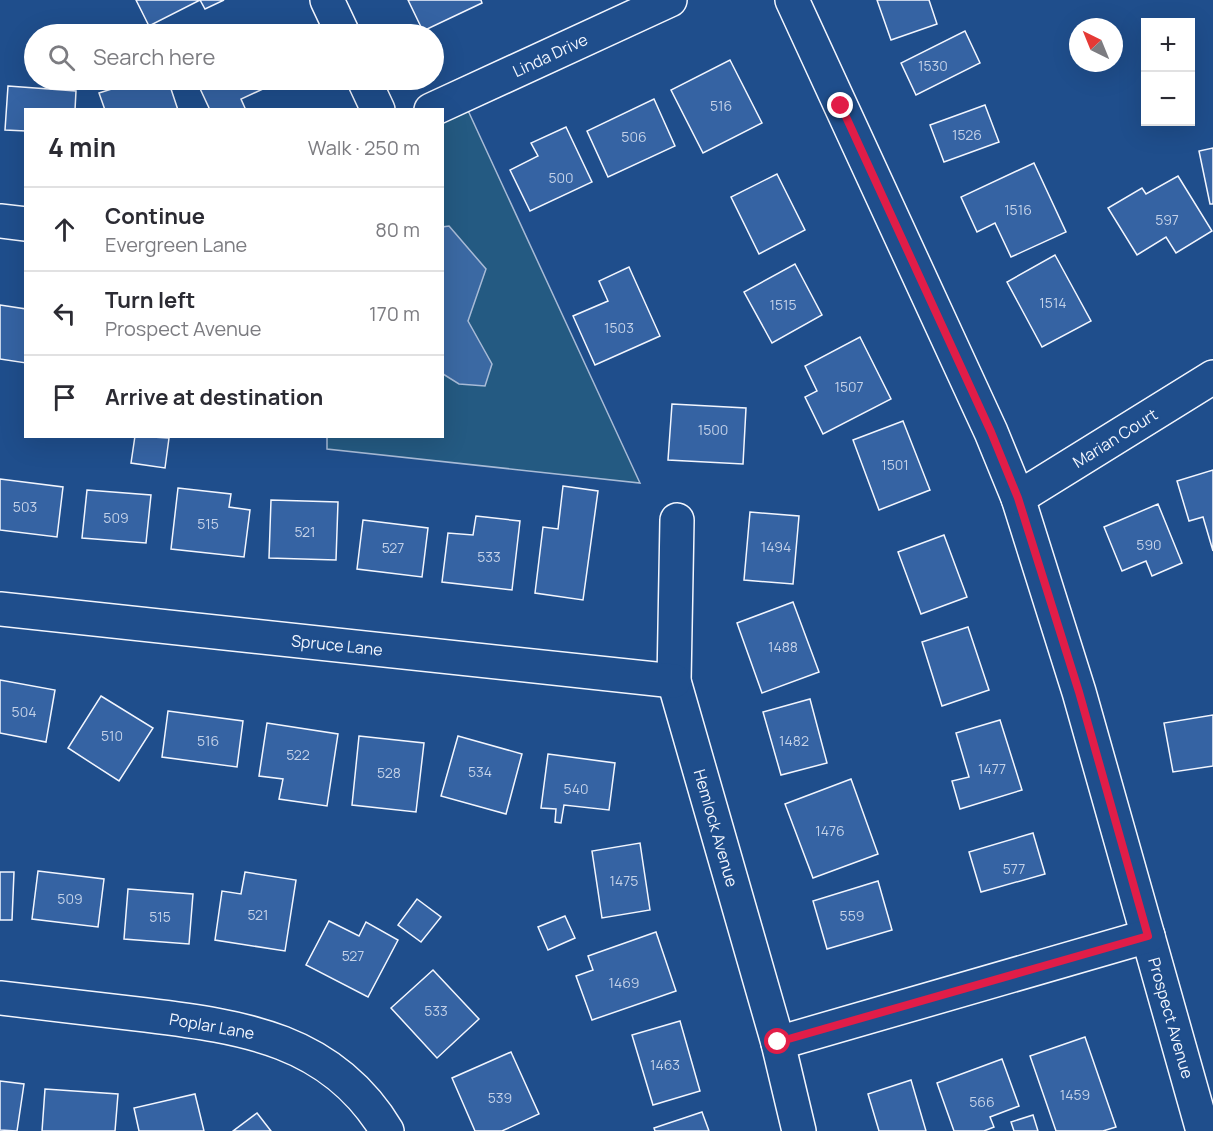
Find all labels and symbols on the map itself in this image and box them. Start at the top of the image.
north arrow [1069,18,1123,72]
street label: Linda Drive [509,28,591,82]
house number: 1530 [918,56,948,75]
route end [827,92,853,118]
house number: 516 [710,96,732,115]
house number: 1526 [952,125,982,144]
house number: 506 [621,127,647,146]
house number: 500 [548,168,574,187]
house number: 1516 [1004,200,1032,219]
house number: 597 [1155,210,1179,229]
house number: 1514 [1039,293,1067,312]
house number: 1515 [769,295,797,314]
house number: 1503 [604,318,634,337]
house number: 1507 [834,377,864,396]
street label: Marian Court [1068,403,1162,473]
house number: 1500 [698,420,728,439]
house number: 1501 [881,455,909,474]
house number: 503 [13,497,37,516]
house number: 509 [103,508,129,527]
house number: 515 [197,514,219,533]
house number: 521 [294,522,316,541]
house number: 590 [1136,535,1162,554]
house number: 1494 [761,537,791,556]
house number: 527 [382,538,404,557]
house number: 533 [477,547,501,566]
street label: Spruce Lane [290,629,384,661]
house number: 1488 [768,637,798,656]
house number: 504 [12,702,36,721]
house number: 510 [101,726,123,745]
house number: 516 [197,731,219,750]
house number: 1482 [779,731,809,750]
house number: 522 [286,745,310,764]
house number: 1477 [978,759,1006,778]
house number: 534 [468,762,492,781]
house number: 528 [377,763,401,782]
street label: Hemlock Avenue [689,767,743,889]
house number: 540 [564,779,588,798]
house number: 1476 [815,821,845,840]
house number: 577 [1003,859,1025,878]
house number: 1475 [610,871,638,890]
house number: 509 [57,889,83,908]
house number: 521 [247,905,269,924]
house number: 559 [840,906,864,925]
house number: 515 [149,907,171,926]
house number: 527 [342,946,364,965]
street label: Prospect Avenue [1143,955,1199,1081]
house number: 1469 [609,973,639,992]
house number: 533 [424,1001,448,1020]
street label: Poplar Lane [168,1008,256,1044]
route start [764,1028,790,1054]
house number: 1463 [650,1055,680,1074]
house number: 1459 [1060,1085,1090,1104]
house number: 539 [488,1088,512,1107]
house number: 566 [969,1092,995,1111]

